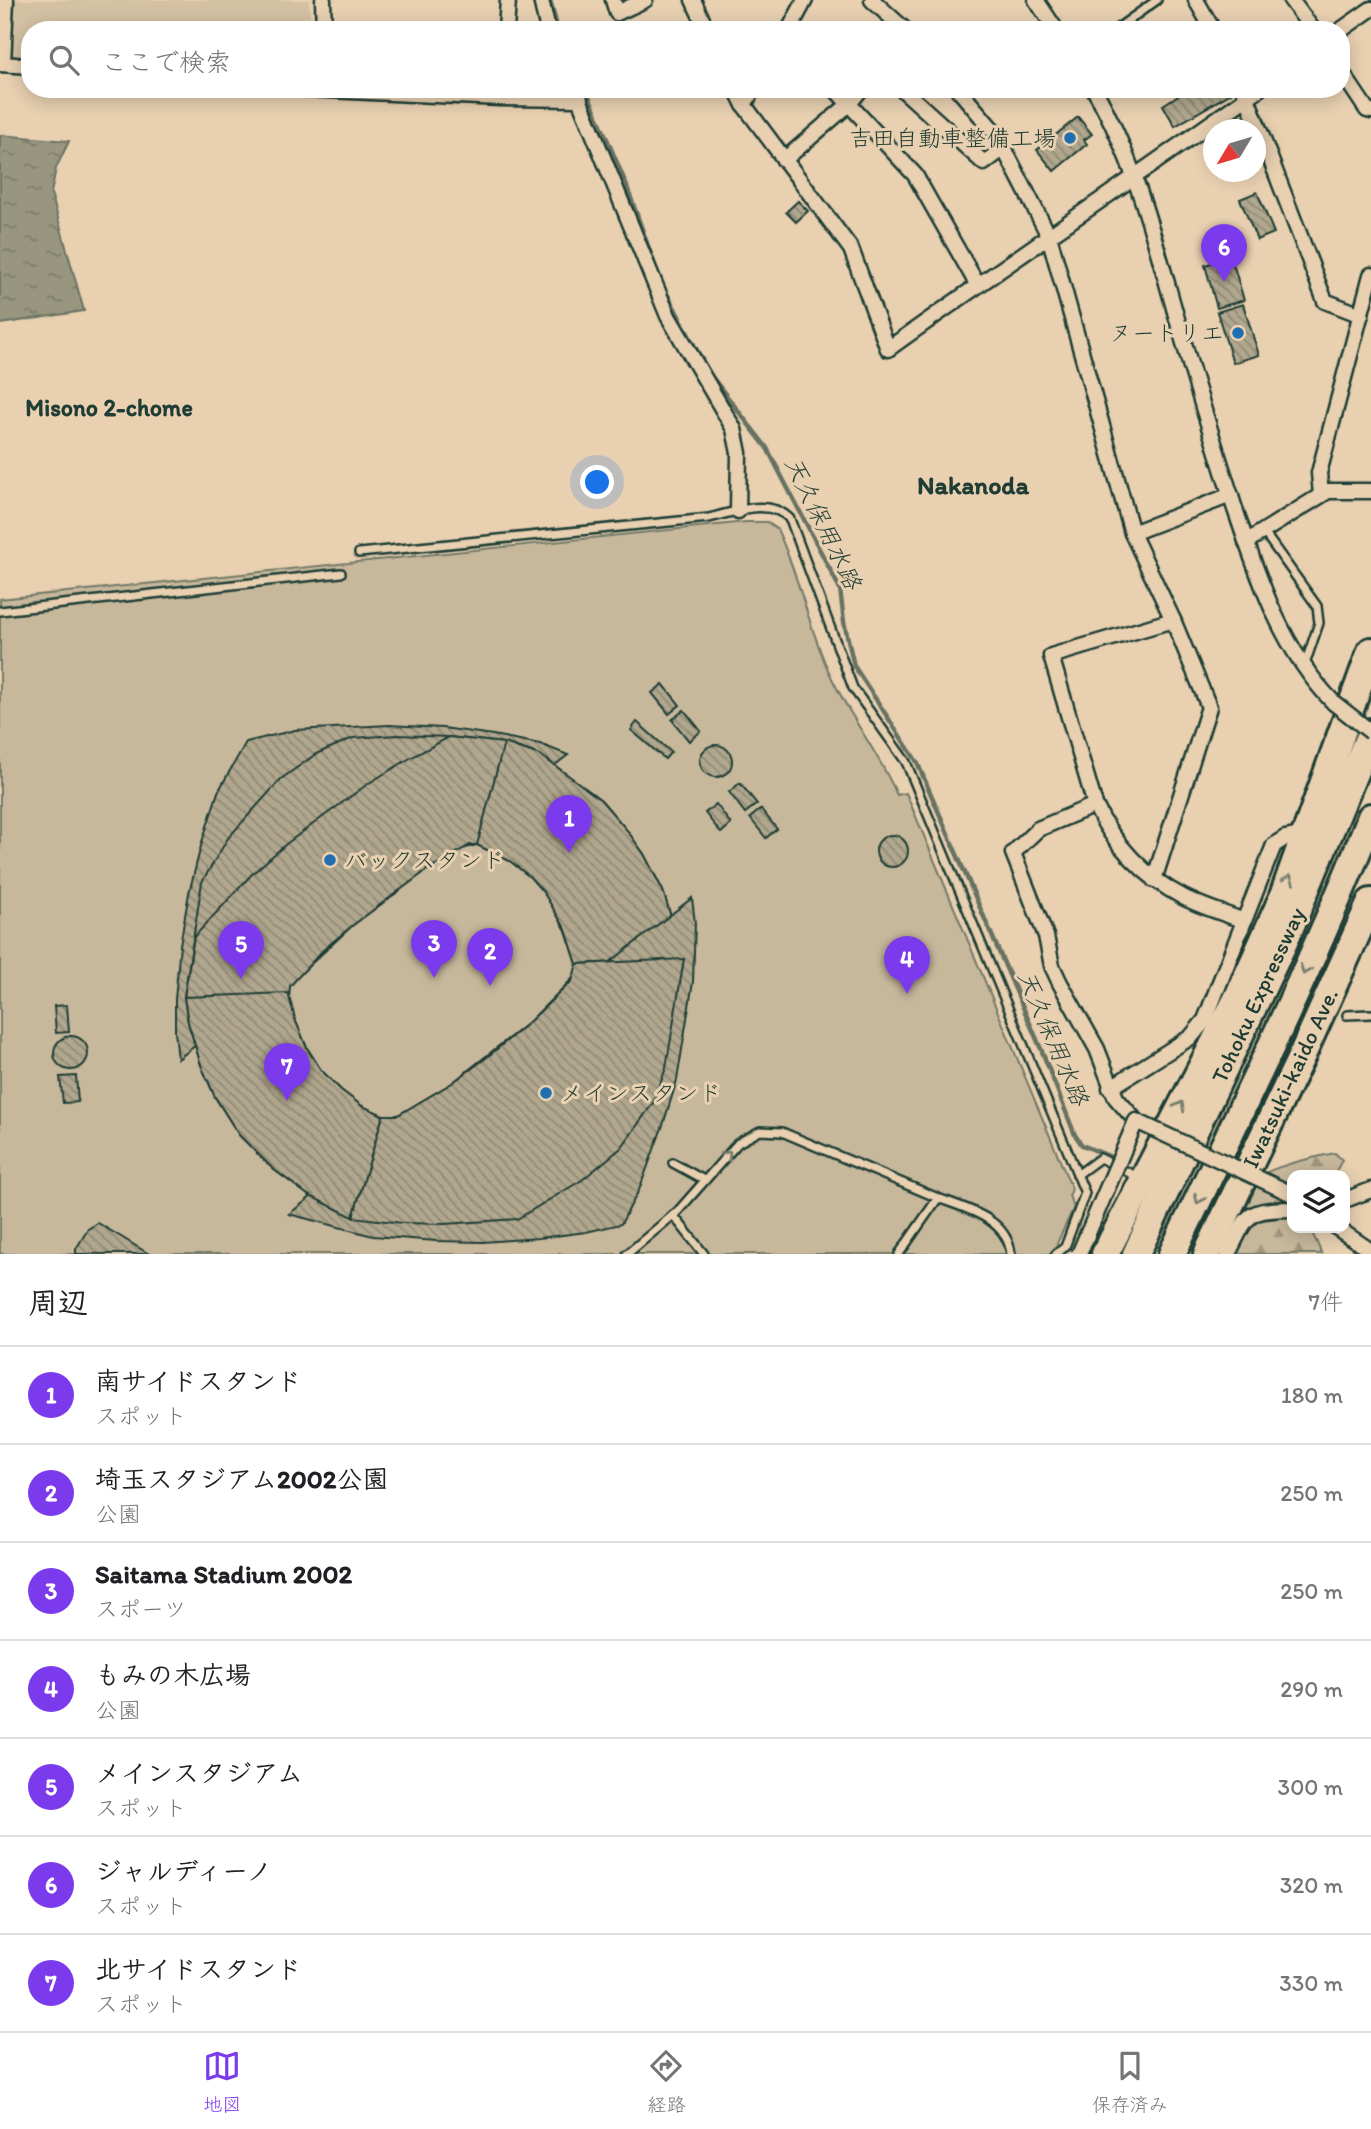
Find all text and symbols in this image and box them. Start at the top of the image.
search box [21,21,1350,98]
icon: search [45,41,83,79]
text: ここで検索 [101,46,231,78]
north arrow [1203,119,1266,182]
place label: 吉田自動車整備工場 [849,124,1056,152]
marker: 吉田自動車整備工場 [1062,130,1078,146]
pin: 6 [1201,224,1247,282]
place label: ヌートリエ [1109,319,1224,347]
marker: ヌートリエ [1230,325,1246,341]
district label: Misono 2-chome [25,393,193,422]
water label: 天久保用水路 [779,452,869,596]
your location [580,465,614,499]
district label: Nakanoda [917,469,1029,501]
pin: 1 [546,795,592,853]
place label: バックスタンド [344,846,505,874]
marker: バックスタンド [322,852,338,868]
one-way arrow [1281,873,1295,885]
street label: Tohoku Expressway [1205,903,1311,1087]
pin: 3 [411,920,457,978]
pin: 5 [218,921,264,979]
pin: 2 [467,928,513,986]
pin: 4 [884,936,930,994]
one-way arrow [1299,963,1313,975]
water label: 天久保用水路 [1012,966,1096,1112]
street label: Iwatsuki-kaido Ave. [1236,984,1344,1172]
pin: 7 [264,1043,310,1101]
place label: メインスタンド [560,1079,721,1107]
marker: メインスタンド [538,1085,554,1101]
one-way arrow [1172,1101,1185,1113]
one-way arrow [719,1150,732,1163]
map controls [1287,1170,1350,1233]
button: layers [1287,1170,1350,1233]
one-way arrow [1193,1191,1207,1204]
text: 周辺 [28,1284,88,1321]
text: 7件 [1309,1288,1343,1316]
text: 南サイドスタンド [95,1365,302,1397]
text: 1 [46,1381,56,1409]
text: 180 m [1281,1381,1343,1409]
text: スポット [95,1402,187,1430]
text: 埼玉スタジアム2002公園 [95,1463,388,1495]
text: 2 [45,1479,57,1507]
text: 250 m [1280,1479,1343,1507]
text: 公園 [95,1500,141,1528]
text: Saitama Stadium 2002 [95,1558,352,1590]
text: 3 [45,1577,57,1605]
text: 250 m [1280,1577,1343,1605]
text: スポーツ [95,1595,187,1623]
text: もみの木広場 [95,1659,251,1691]
text: 4 [44,1675,58,1703]
text: 290 m [1280,1675,1343,1703]
text: 公園 [95,1696,141,1724]
text: メインスタジアム [95,1757,303,1789]
text: 5 [45,1773,57,1801]
text: 300 m [1278,1773,1343,1801]
text: スポット [95,1794,187,1822]
text: ジャルディーノ [95,1855,272,1887]
text: 6 [45,1871,57,1899]
text: 320 m [1280,1871,1343,1899]
text: スポット [95,1892,187,1920]
text: 北サイドスタンド [95,1953,302,1985]
text: 7 [45,1969,57,1997]
text: 330 m [1279,1969,1343,1997]
text: スポット [95,1990,187,2018]
tab: 地図 [203,2047,241,2116]
tab: 経路 [647,2047,686,2116]
tab: 保存済み [1092,2047,1168,2116]

